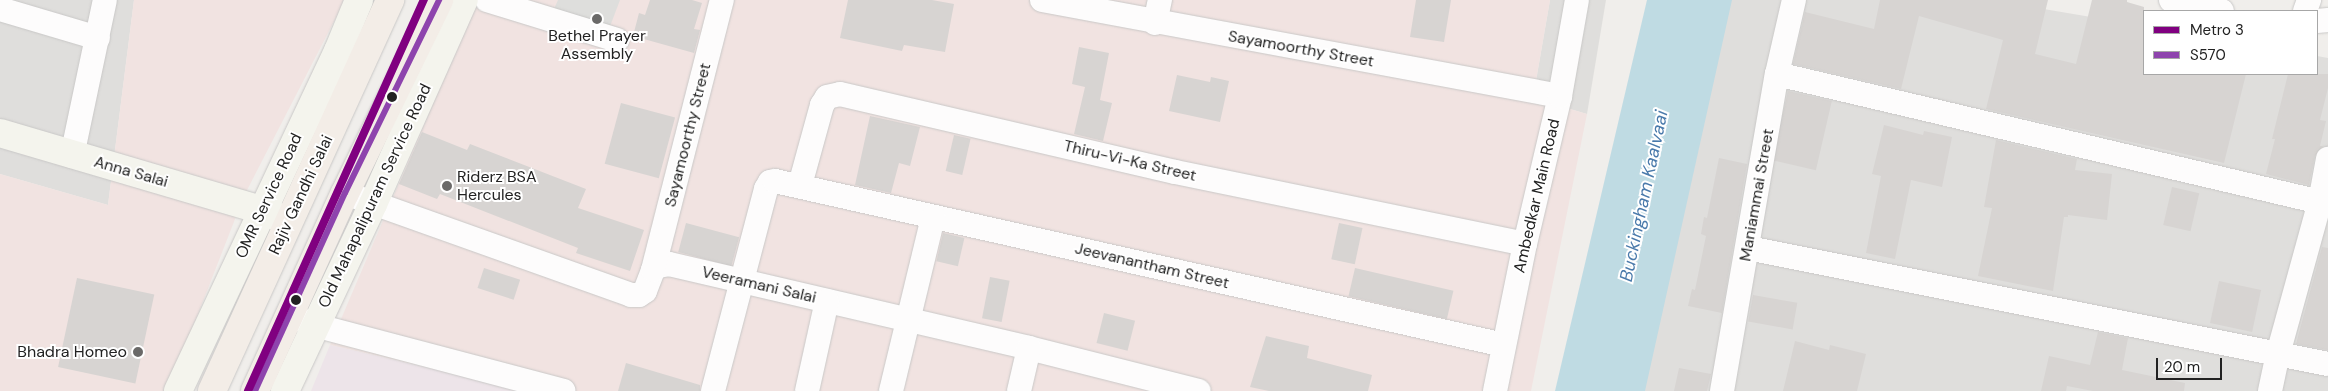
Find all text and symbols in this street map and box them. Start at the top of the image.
legend [2143,10,2318,75]
marker: Bethel Prayer Assembly [591,13,603,25]
text: Metro 3 [2190,20,2244,40]
place label: Bethel Prayer Assembly [548,26,646,64]
street label: Sayamoorthy Street [1227,27,1375,71]
text: S570 [2190,45,2226,65]
street label: Sayamoorthy Street [661,61,715,209]
street label: Old Mahapalipuram Service Road [315,81,435,311]
unlabelled marker [387,92,397,102]
water label: Buckingham Kaalvaai [1615,108,1673,284]
street label: Ambedkar Main Road [1510,117,1564,275]
street label: Maniammai Street [1736,127,1778,263]
street label: OMR Service Road [232,130,306,262]
street label: Rajiv Gandhi Salai [265,132,337,258]
street label: Thiru-Vi-Ka Street [1062,136,1198,186]
street label: Anna Salai [92,152,170,192]
place label: Riderz BSA Hercules [457,167,537,205]
marker: Riderz BSA Hercules [441,180,453,192]
street label: Jeevanantham Street [1073,239,1231,293]
street label: Veeramani Salai [700,263,818,307]
unlabelled marker [291,295,301,305]
place label: Bhadra Homeo [17,342,127,362]
marker: Bhadra Homeo [131,345,145,359]
scale bar [2158,348,2224,380]
text: 20 m [2164,357,2200,377]

